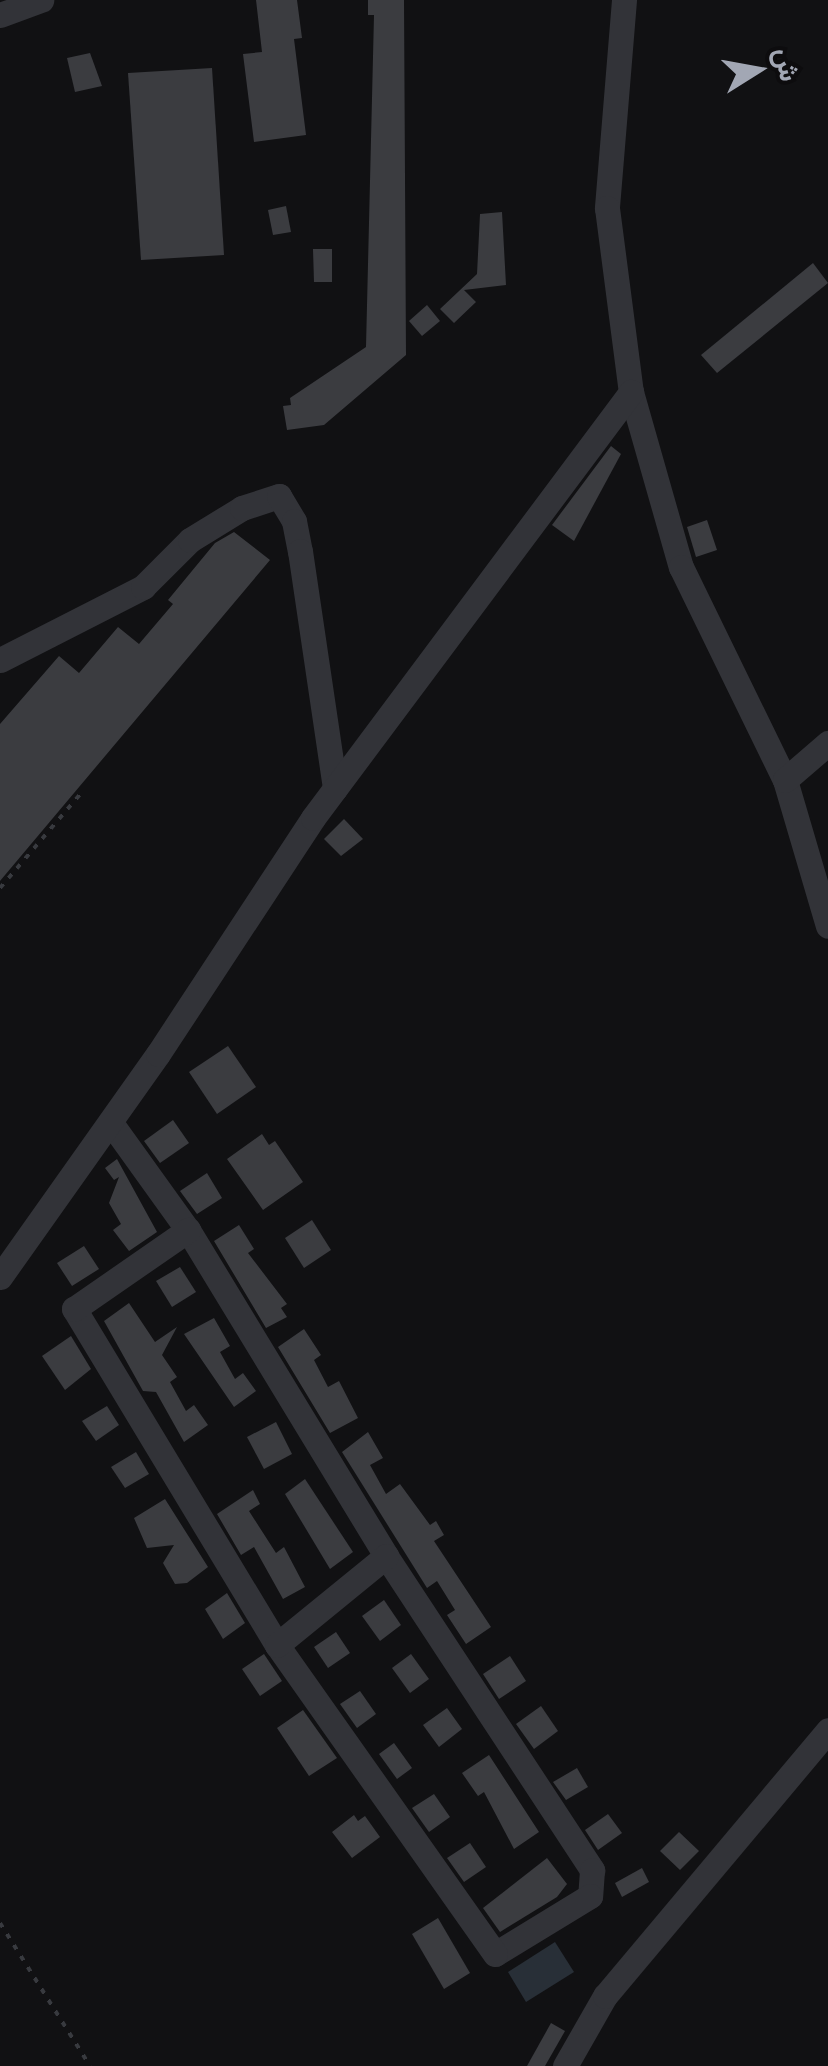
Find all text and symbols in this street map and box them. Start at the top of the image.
north arrow [708,20,808,120]
text: ش [764,44,812,85]

